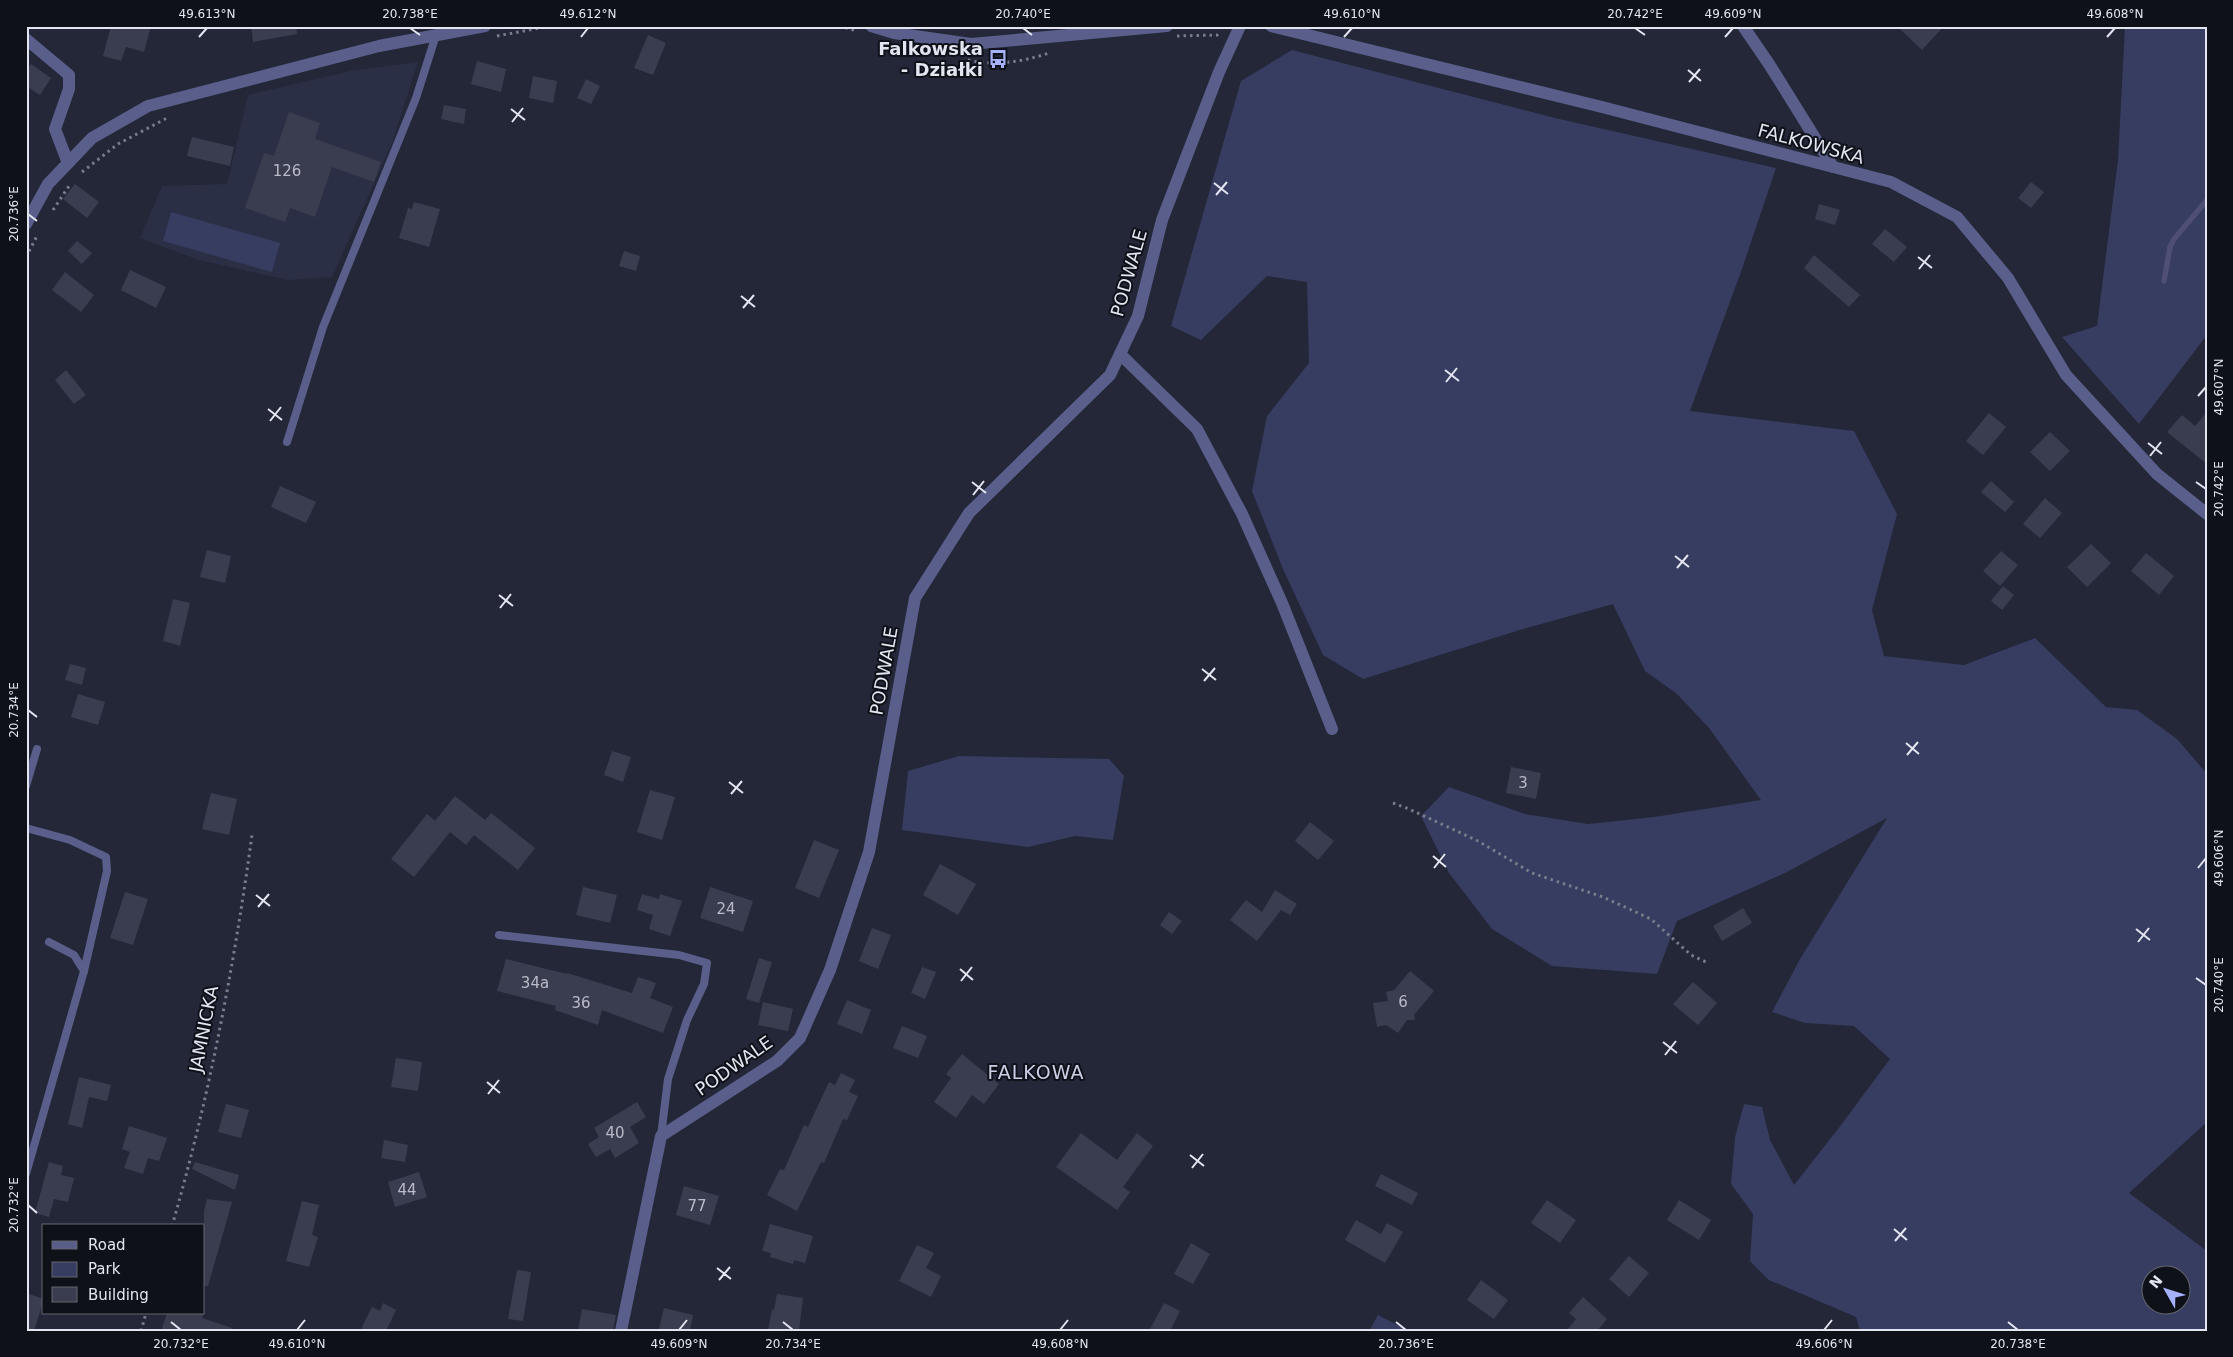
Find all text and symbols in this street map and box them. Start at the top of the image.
text: 49.613°N [179,7,235,21]
text: 20.738°E [382,7,438,21]
text: 49.612°N [560,7,616,21]
text: 20.740°E [995,7,1051,21]
text: 49.610°N [1324,7,1380,21]
text: 20.742°E [1607,7,1663,21]
text: 49.609°N [1705,7,1761,21]
text: 49.608°N [2087,7,2143,21]
place label: Falkowska - Działki [878,38,983,80]
bus stop icon: Falkowska - Działki [987,48,1009,70]
street label: FALKOWSKA [1756,119,1867,168]
house number: 126 [273,162,301,180]
text: 20.736°E [7,186,21,242]
street label: PODWALE [1106,227,1151,319]
text: 49.607°N [2212,359,2226,415]
text: 20.742°E [2212,461,2226,517]
street label: PODWALE [865,625,902,717]
text: 20.734°E [7,682,21,738]
house number: 3 [1518,774,1528,792]
text: 49.606°N [2212,830,2226,886]
house number: 24 [716,900,736,918]
text: 20.740°E [2212,957,2226,1013]
house number: 34a [521,974,549,992]
street label: JAMNICKA [185,983,222,1075]
house number: 6 [1398,993,1408,1011]
house number: 36 [571,994,591,1012]
street label: PODWALE [691,1031,776,1100]
district label: FALKOWA [988,1061,1084,1083]
house number: 40 [605,1124,625,1142]
text: 20.732°E [7,1177,21,1233]
house number: 44 [397,1181,417,1199]
house number: 77 [687,1197,707,1215]
legend [42,1224,205,1314]
text: Road [88,1236,126,1254]
text: Park [88,1260,121,1278]
north arrow [2140,1264,2190,1314]
text: N [2146,1272,2166,1291]
text: Building [88,1286,149,1304]
text: 20.732°E [153,1337,209,1351]
text: 49.610°N [269,1337,325,1351]
text: 49.609°N [651,1337,707,1351]
text: 20.734°E [765,1337,821,1351]
text: 49.608°N [1032,1337,1088,1351]
text: 20.736°E [1378,1337,1434,1351]
text: 49.606°N [1796,1337,1852,1351]
text: 20.738°E [1990,1337,2046,1351]

